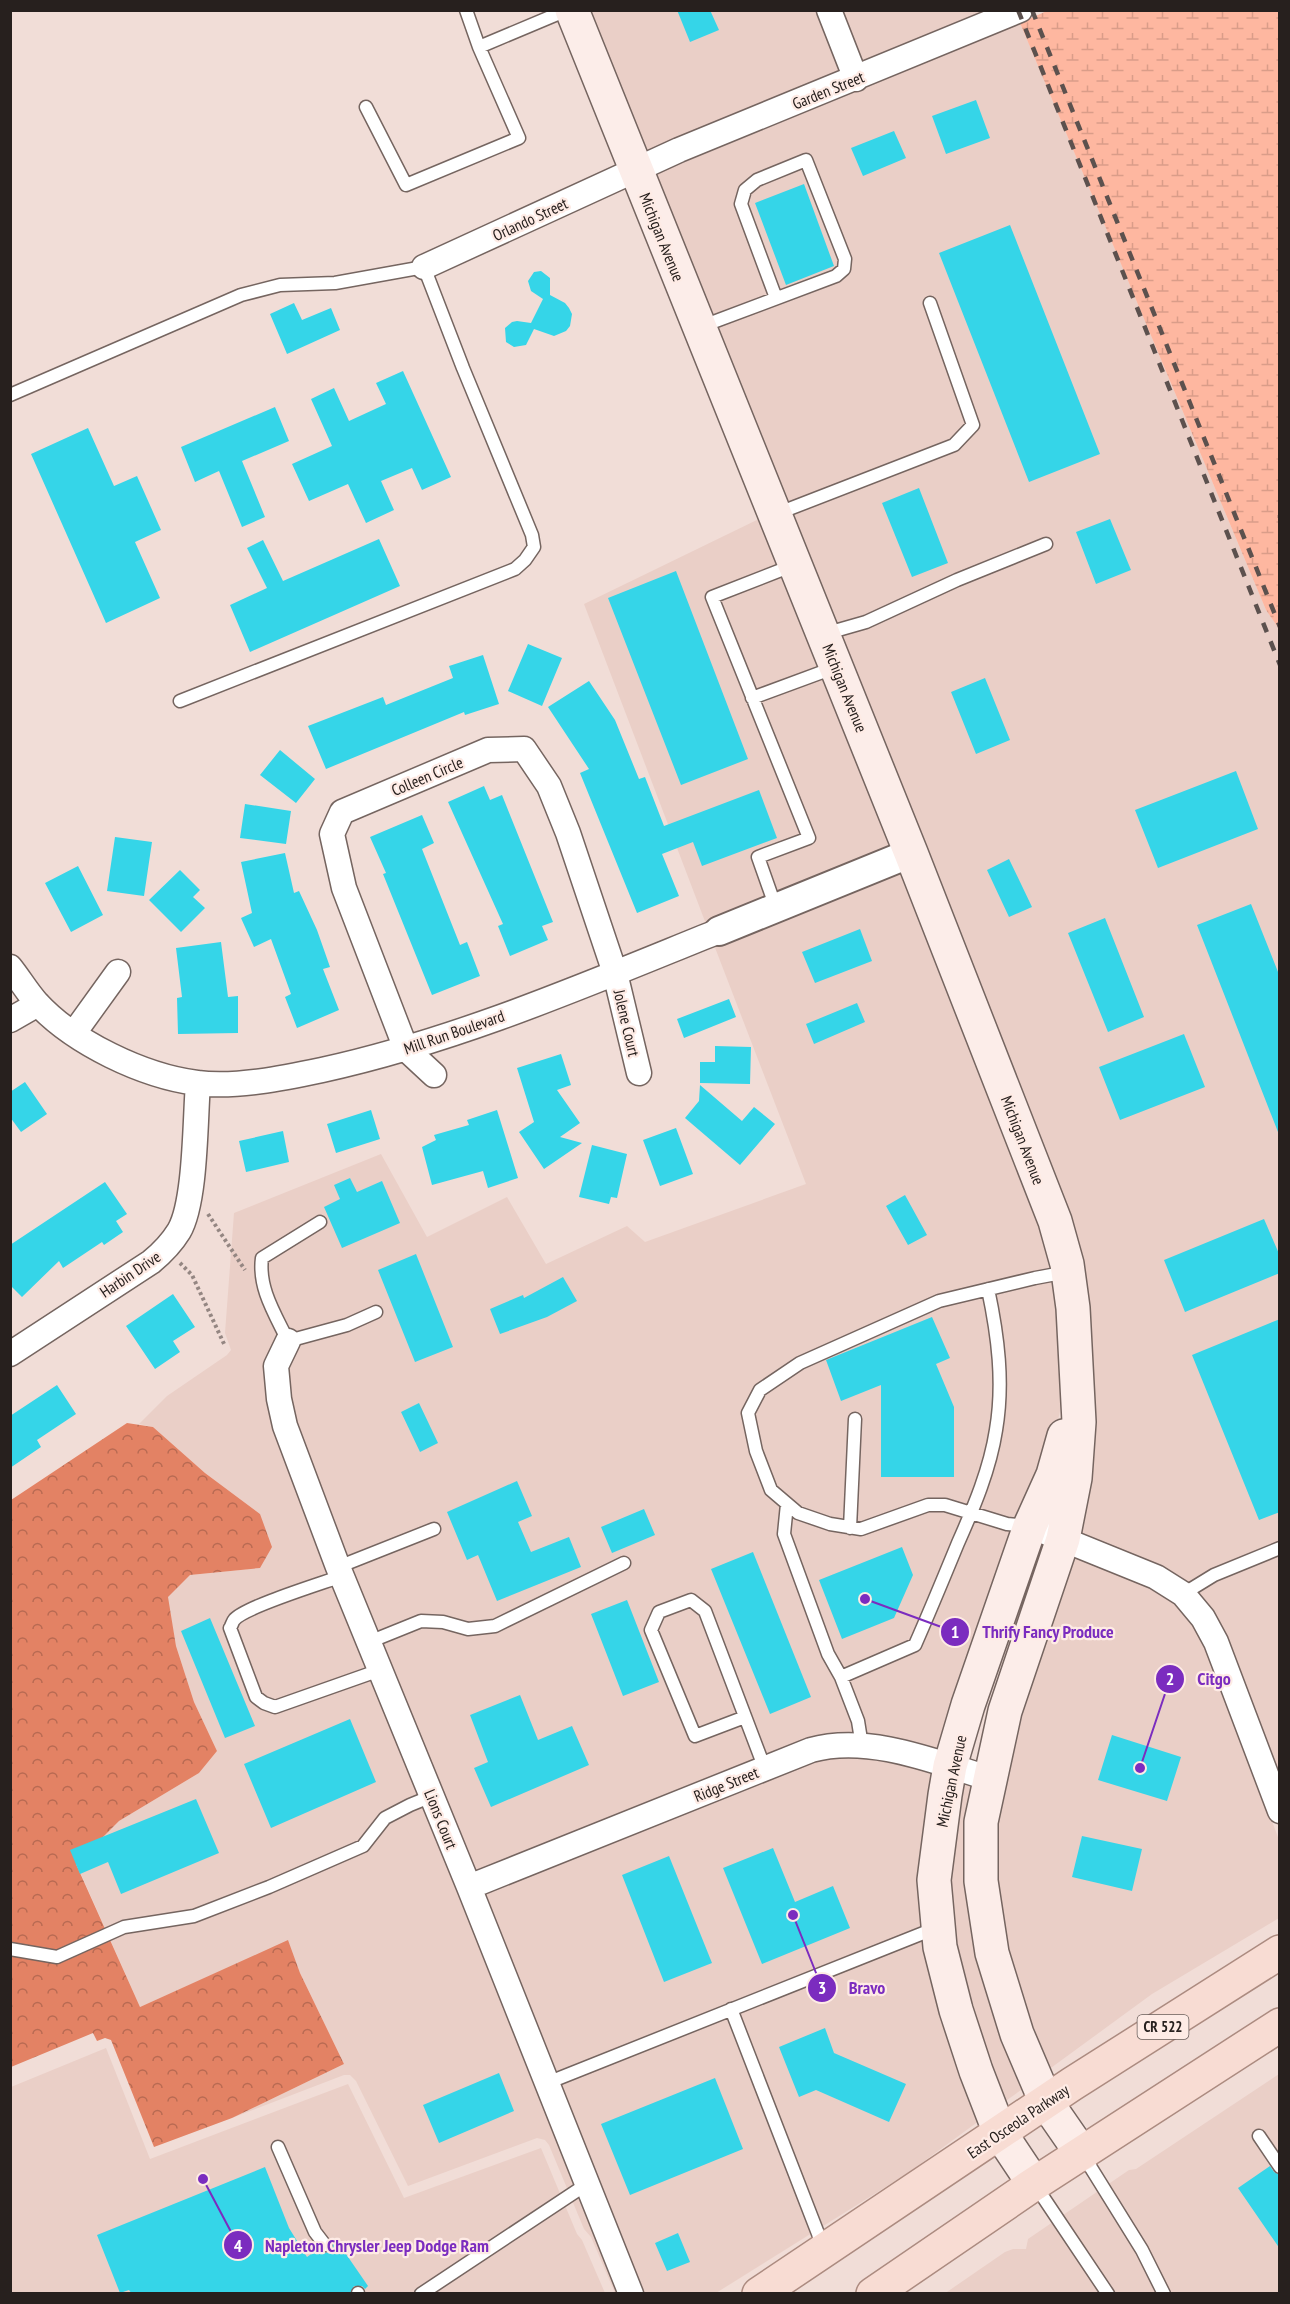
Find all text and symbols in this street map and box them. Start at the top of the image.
street label: Garden Street [789,66,867,113]
street label: Michigan Avenue [635,190,689,284]
street label: Orlando Street [489,193,571,245]
street label: Michigan Avenue [818,641,872,735]
street label: Colleen Circle [388,752,466,800]
street label: Jolene Court [609,987,645,1059]
street label: Mill Run Boulevard [401,1005,507,1059]
street label: Michigan Avenue [997,1093,1049,1187]
street label: Harbin Drive [96,1246,164,1302]
callout: Thrify Fancy Produce [940,1614,1126,1650]
text: 1 [951,1620,959,1643]
text: Thrify Fancy Produce [982,1620,1114,1643]
callout: Citgo [1155,1661,1242,1697]
text: 2 [1166,1667,1174,1690]
text: Citgo [1197,1667,1231,1690]
street label: Michigan Avenue [931,1733,971,1829]
street label: Ridge Street [691,1762,762,1806]
street label: Lions Court [420,1786,462,1852]
callout: Bravo [807,1970,898,2006]
text: 3 [818,1976,826,1999]
text: Bravo [849,1976,885,1999]
road number: CR 522 [1138,2015,1188,2039]
street label: East Osceola Parkway [963,2080,1073,2162]
callout: Napleton Chrysler Jeep Dodge Ram [223,2227,501,2263]
text: 4 [234,2234,243,2257]
text: Napleton Chrysler Jeep Dodge Ram [265,2234,489,2257]

